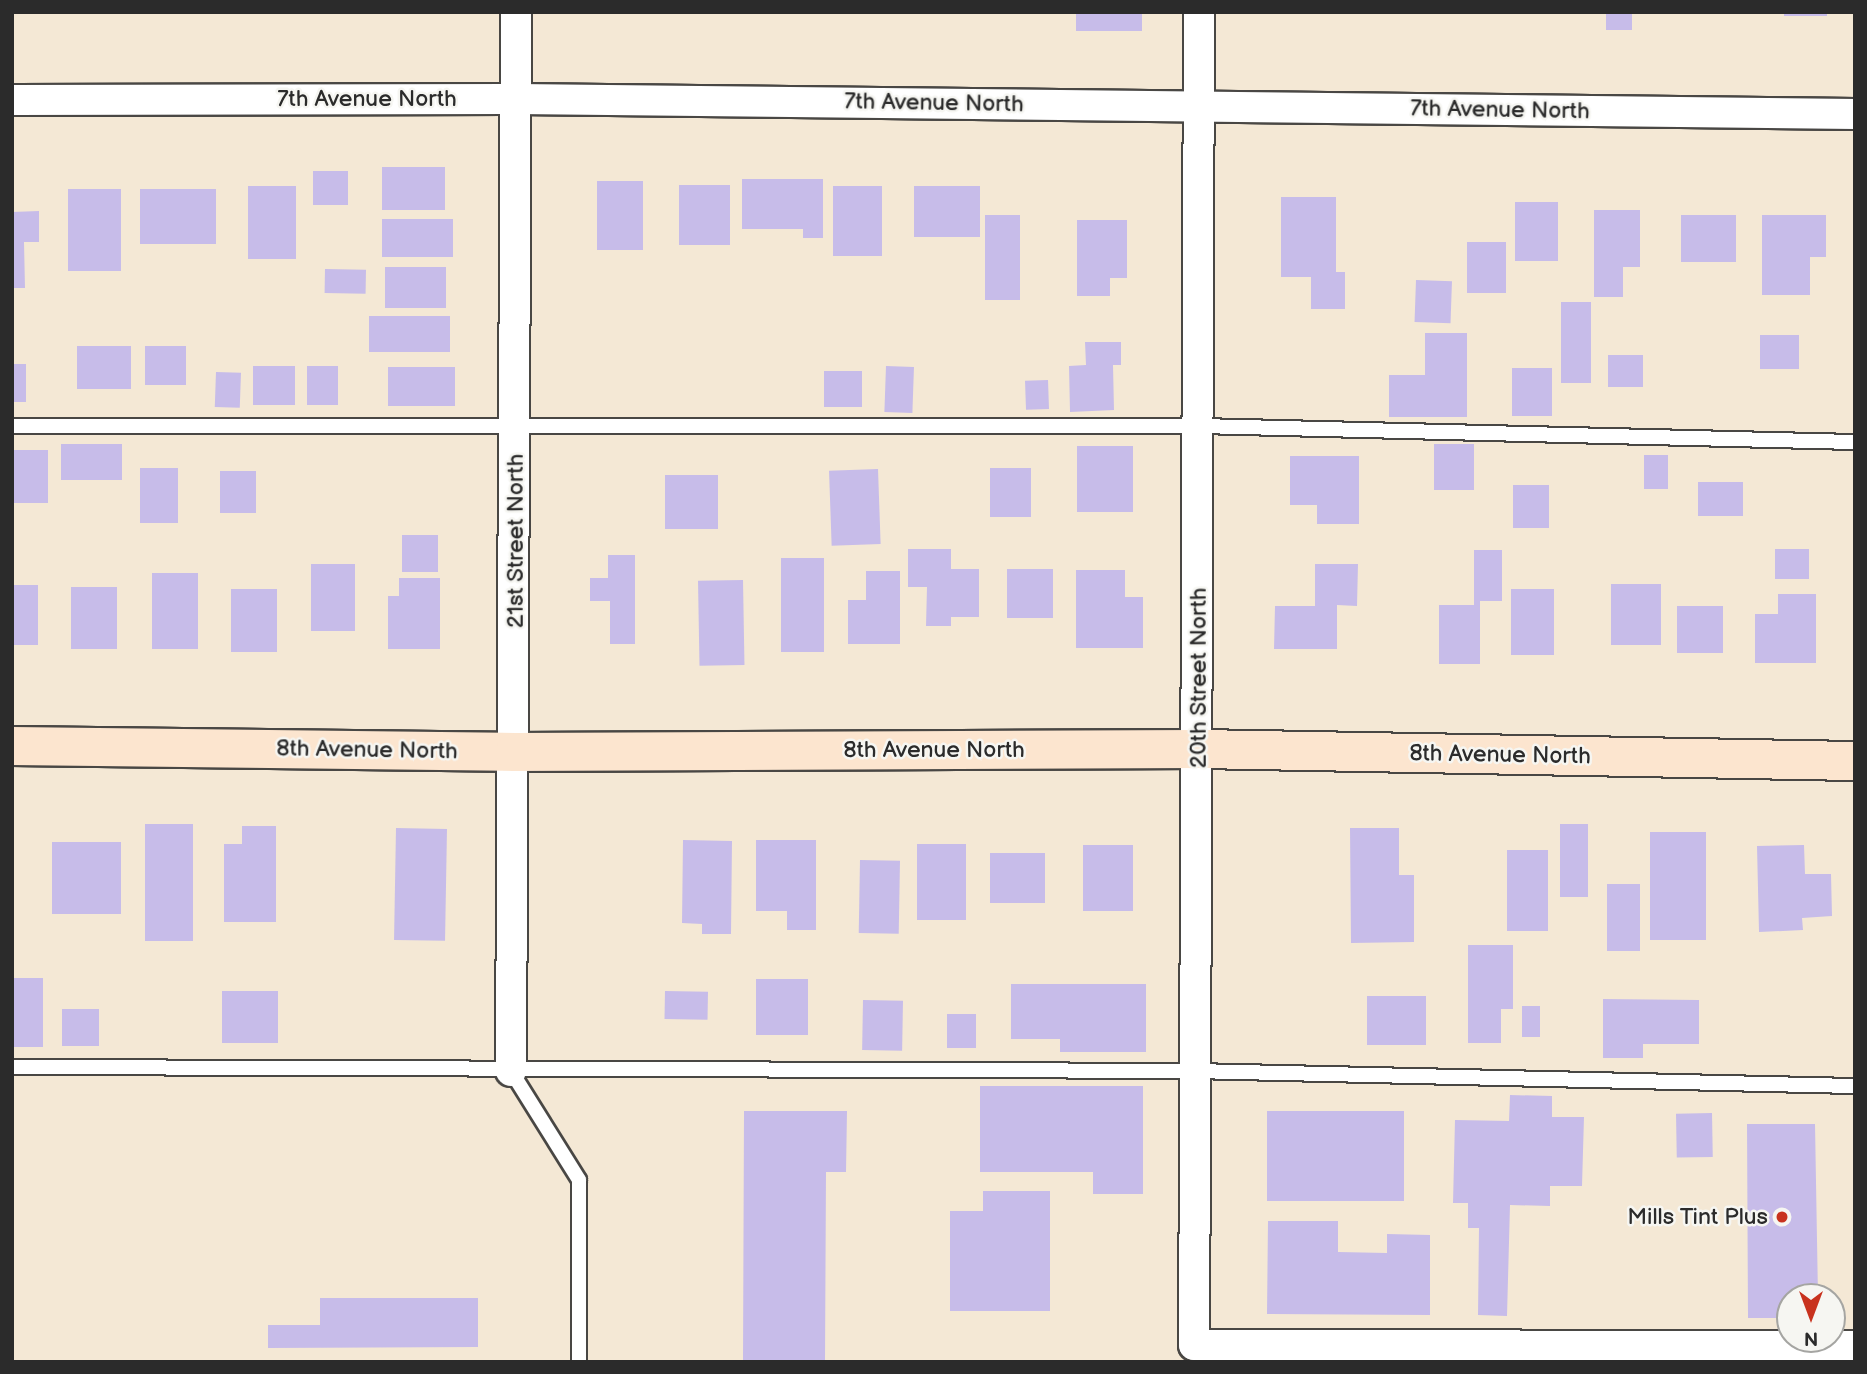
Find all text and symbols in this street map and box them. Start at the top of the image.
street label: 7th Avenue North [277,85,457,113]
street label: 7th Avenue North [844,88,1024,118]
street label: 7th Avenue North [1410,95,1590,125]
street label: 21st Street North [502,454,530,628]
street label: 20th Street North [1185,587,1213,769]
street label: 8th Avenue North [276,735,458,765]
street label: 8th Avenue North [843,736,1025,764]
street label: 8th Avenue North [1409,740,1591,770]
place label: Mills Tint Plus [1627,1203,1768,1231]
marker: Mills Tint Plus [1774,1209,1790,1225]
north arrow [1776,1283,1846,1353]
text: N [1804,1326,1818,1349]

